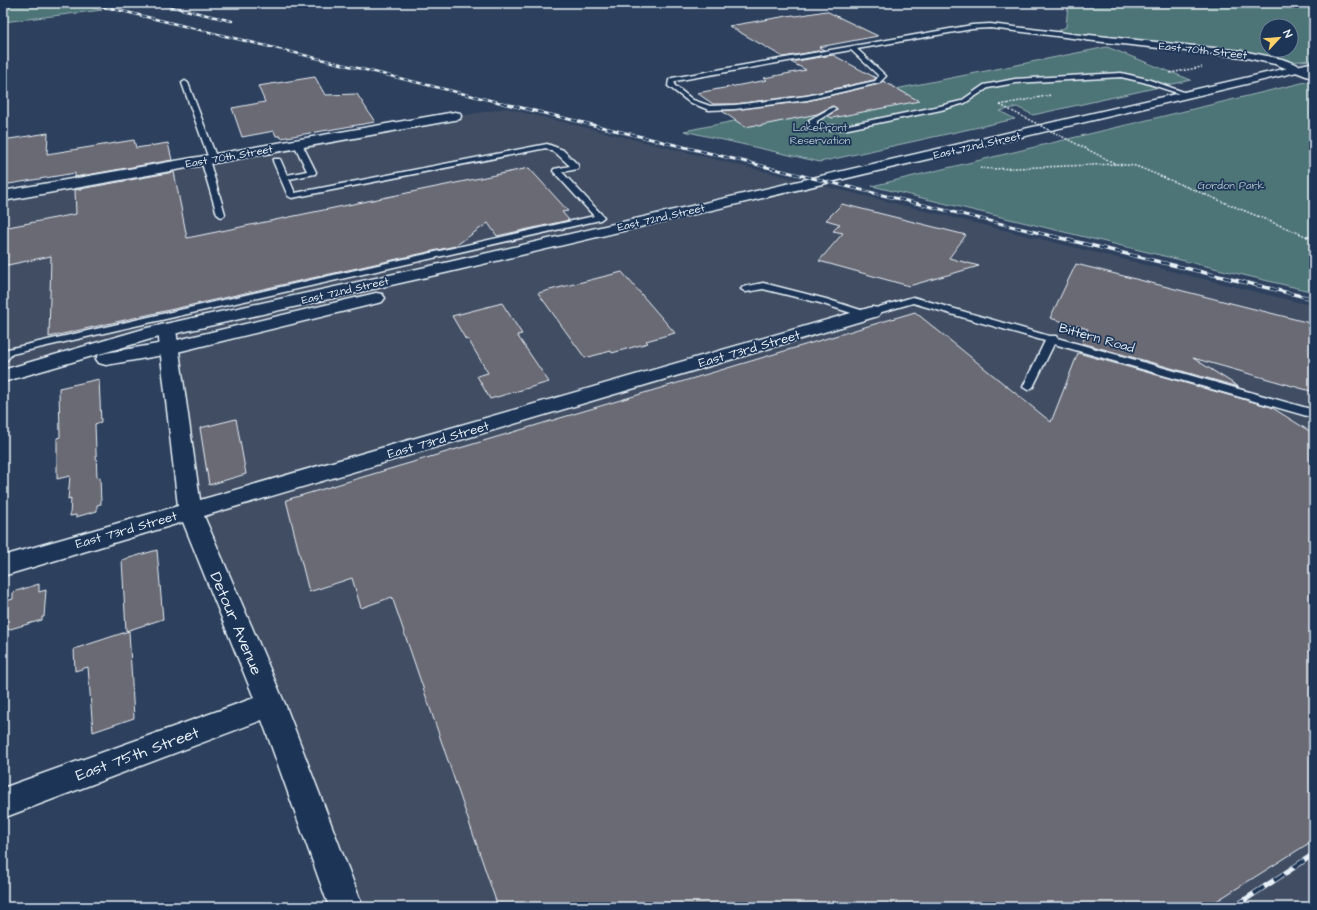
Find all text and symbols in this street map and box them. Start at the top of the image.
north arrow [1259,18,1299,58]
text: N [1279,27,1296,40]
street label: East 70th Street [1158,38,1248,63]
park label: Lakefront Reservation [790,120,851,148]
street label: East 72nd Street [932,128,1023,163]
street label: East 70th Street [184,141,274,172]
park label: Gordon Park [1197,178,1265,193]
street label: East 72nd Street [616,200,707,235]
street label: East 72nd Street [300,273,391,308]
street label: Bittern Road [1057,319,1137,357]
street label: East 73rd Street [696,326,803,372]
street label: East 73rd Street [385,417,492,463]
street label: East 73rd Street [73,507,180,553]
street label: Detour Avenue [204,569,268,679]
street label: East 75th Street [73,721,203,786]

